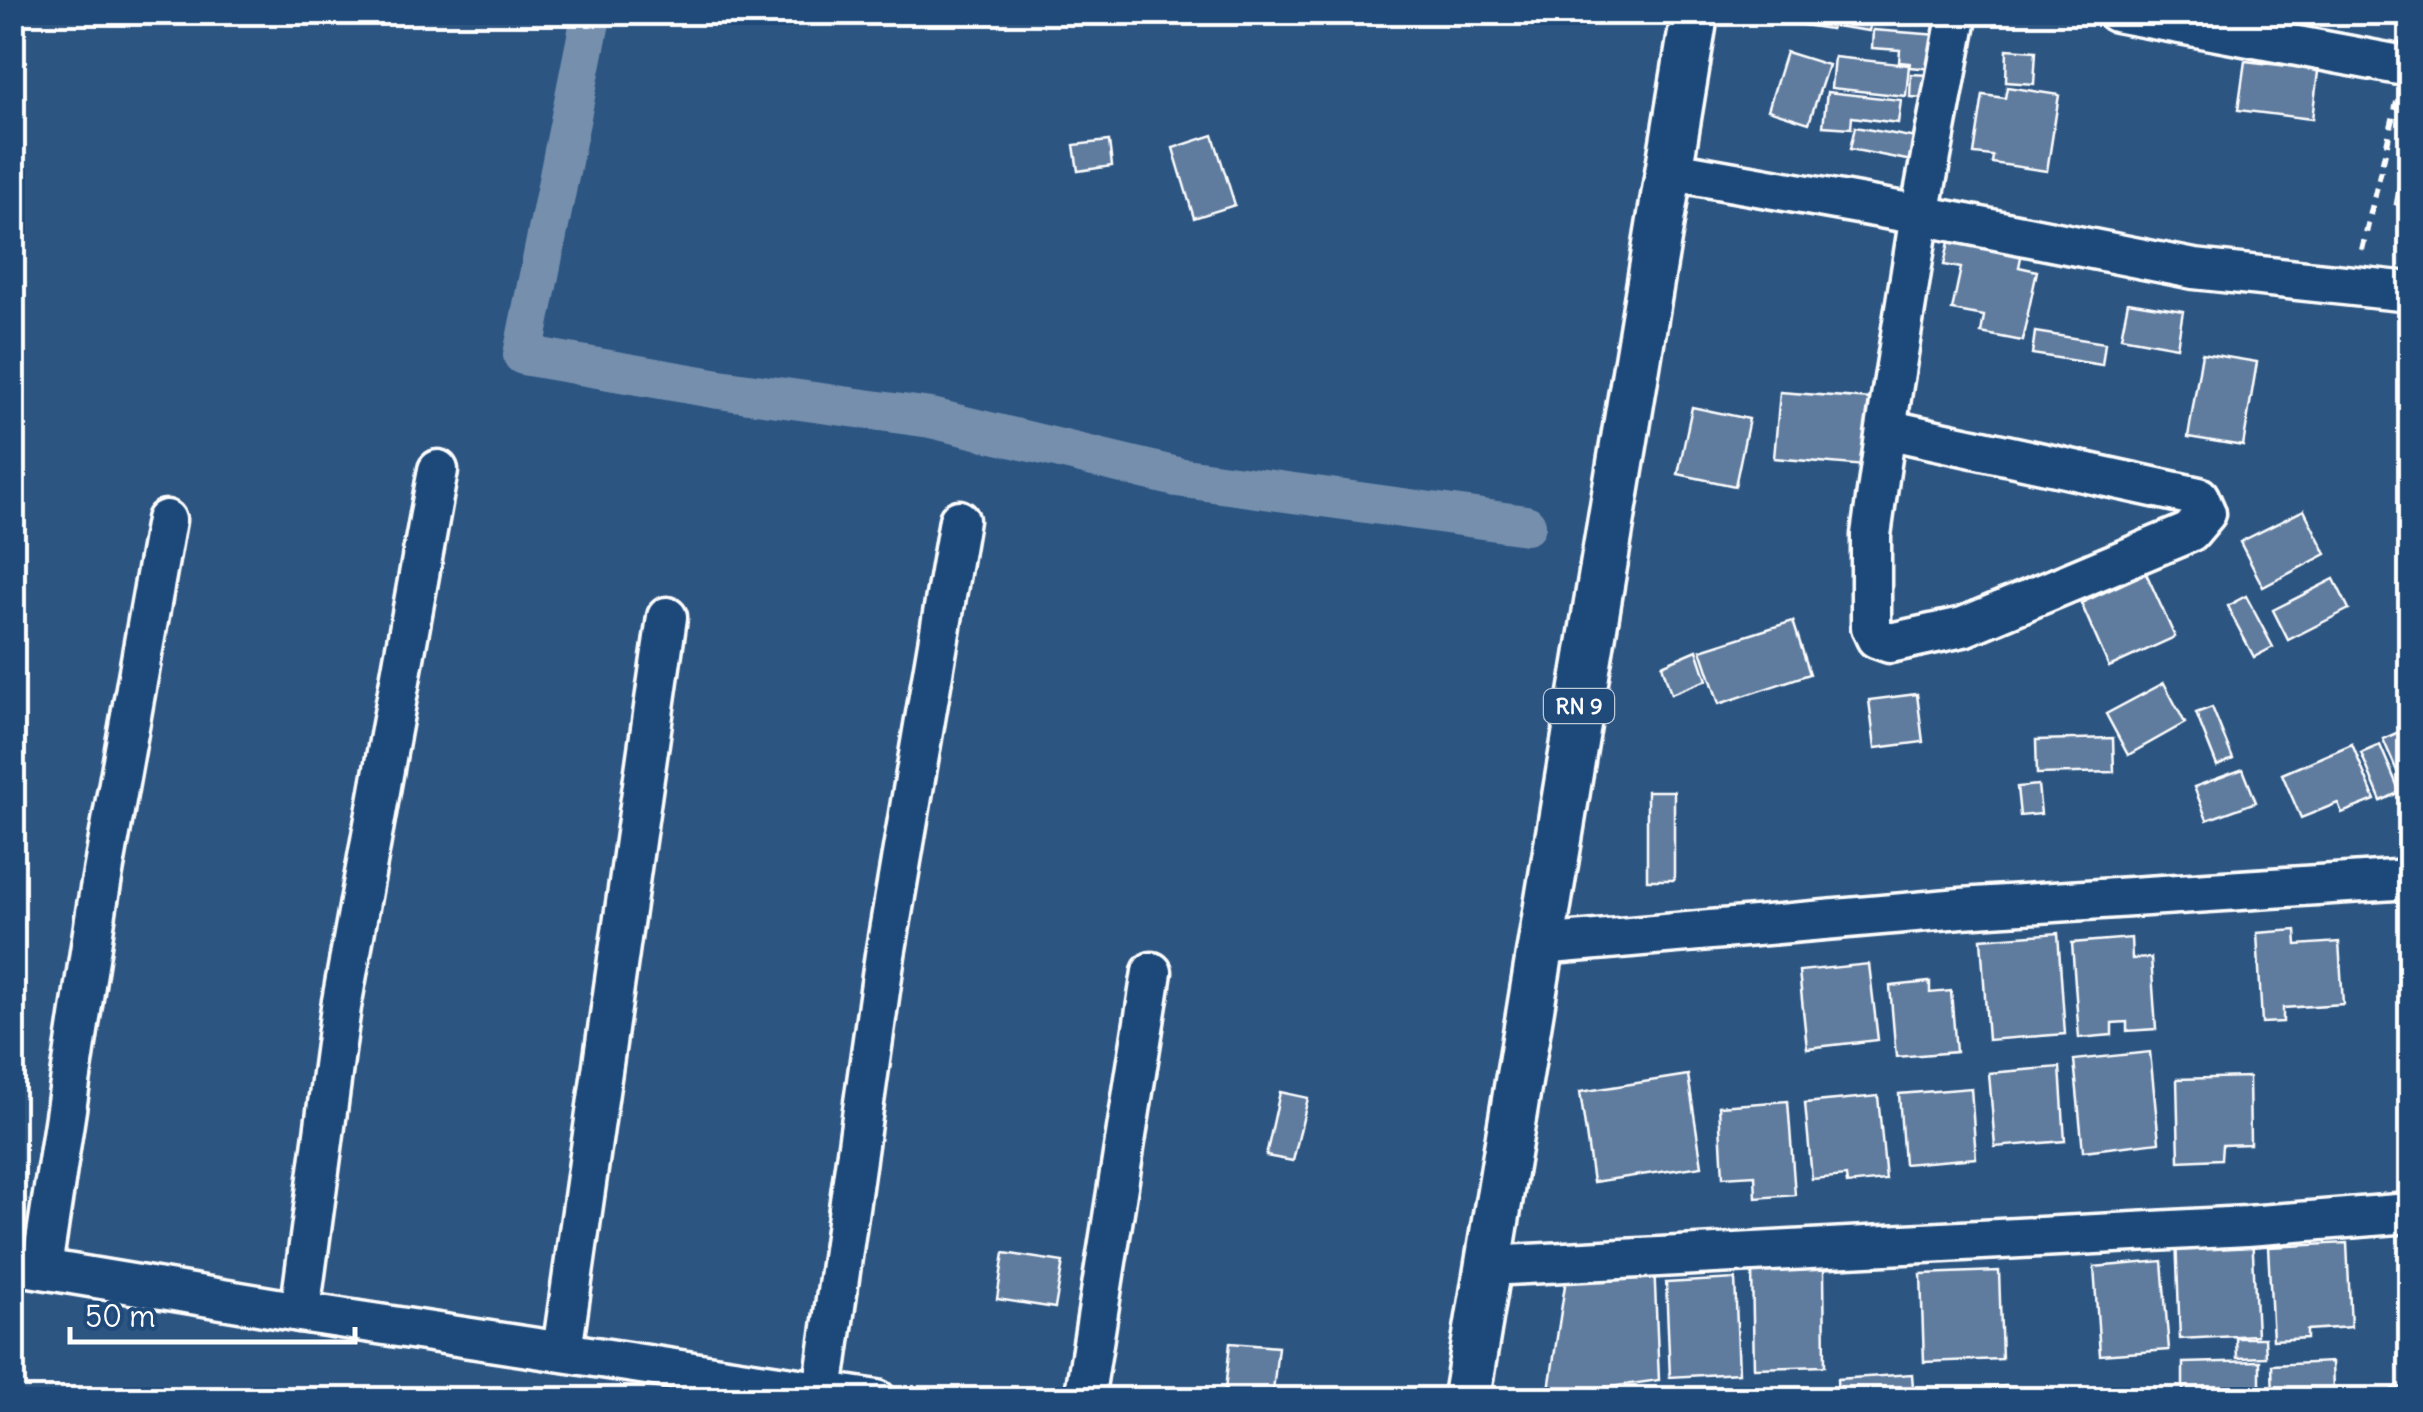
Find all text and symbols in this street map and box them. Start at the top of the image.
road number: RN 9 [1544,689,1614,723]
scale bar [70,1282,355,1344]
text: 50 m [85,1297,155,1335]

